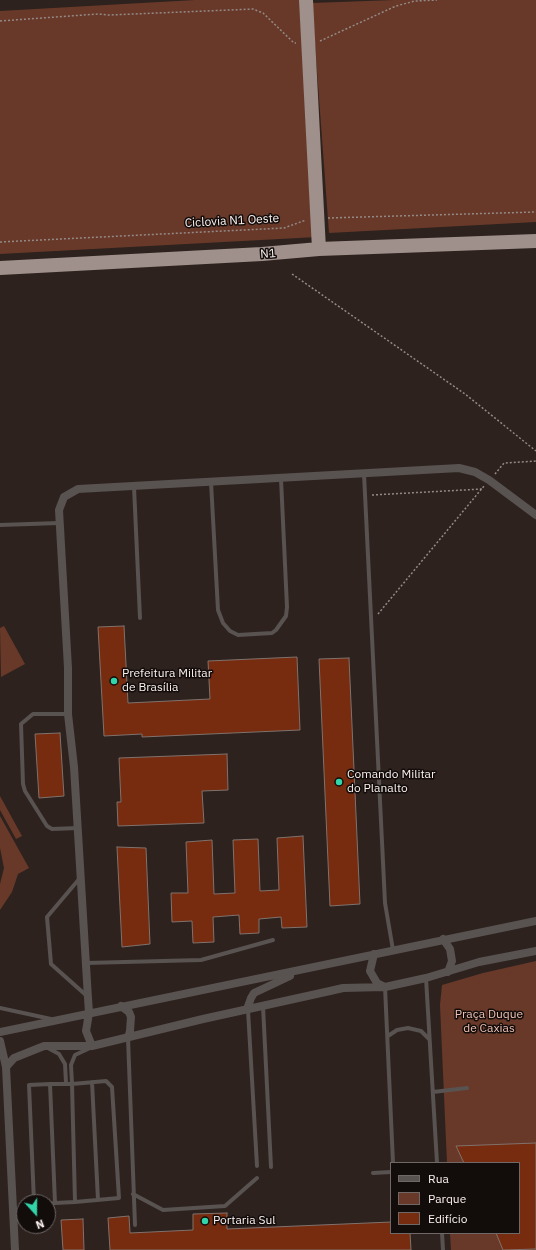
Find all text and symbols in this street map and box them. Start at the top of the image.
street label: Ciclovia N1 Oeste [184,211,280,231]
street label: N1 [260,246,276,262]
place label: Prefeitura Militar de Brasília [122,667,212,695]
marker: Prefeitura Militar de Brasília [109,676,119,686]
place label: Comando Militar do Planalto [347,768,435,796]
marker: Comando Militar do Planalto [334,777,344,787]
park label: Praça Duque de Caxias [455,1008,523,1036]
legend [390,1162,520,1234]
text: Rua [428,1171,449,1186]
text: Parque [428,1191,466,1206]
north arrow [16,1194,56,1234]
text: Edifício [428,1211,467,1226]
place label: Portaria Sul [213,1214,276,1228]
text: N [34,1216,46,1232]
marker: Portaria Sul [200,1216,210,1226]

